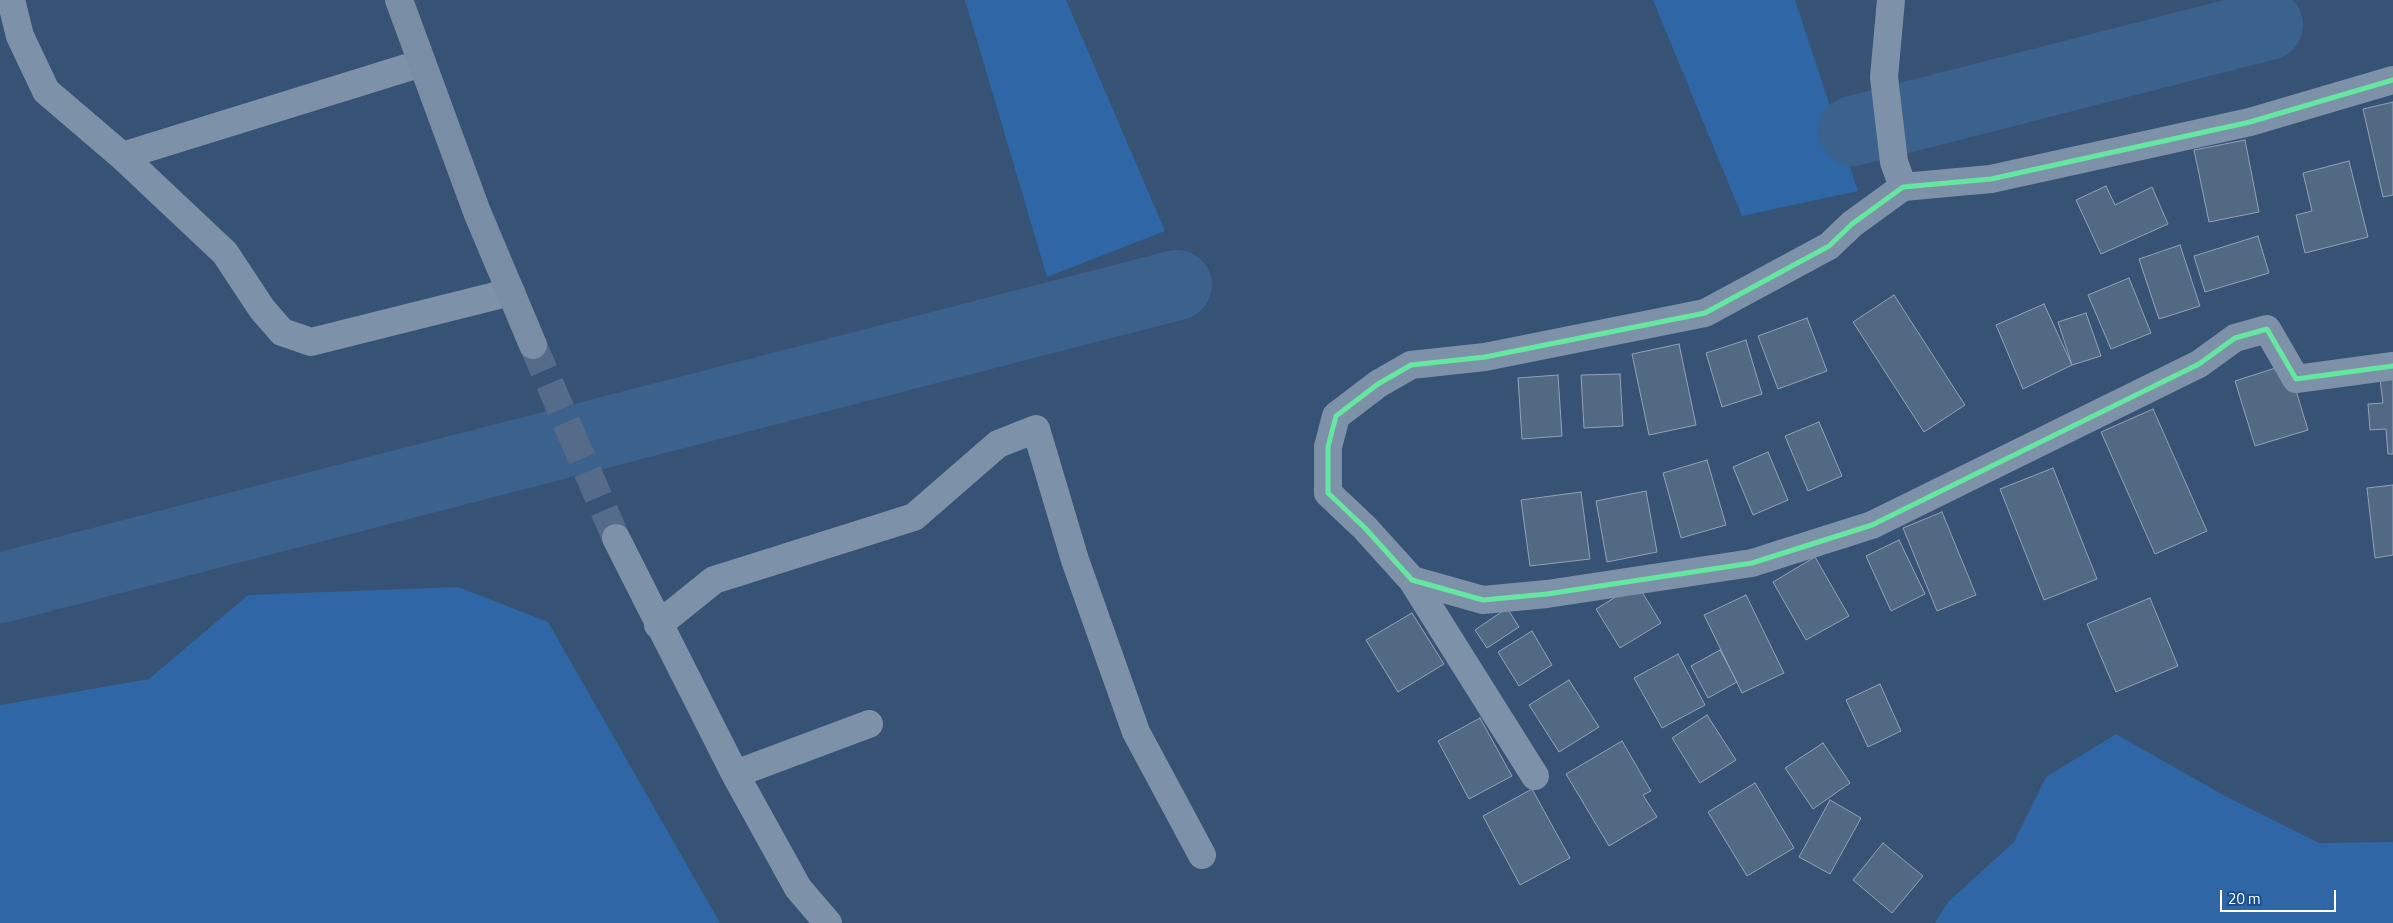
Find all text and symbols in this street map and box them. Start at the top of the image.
scale bar [2223,880,2339,912]
text: 20 m [2228,887,2261,910]

